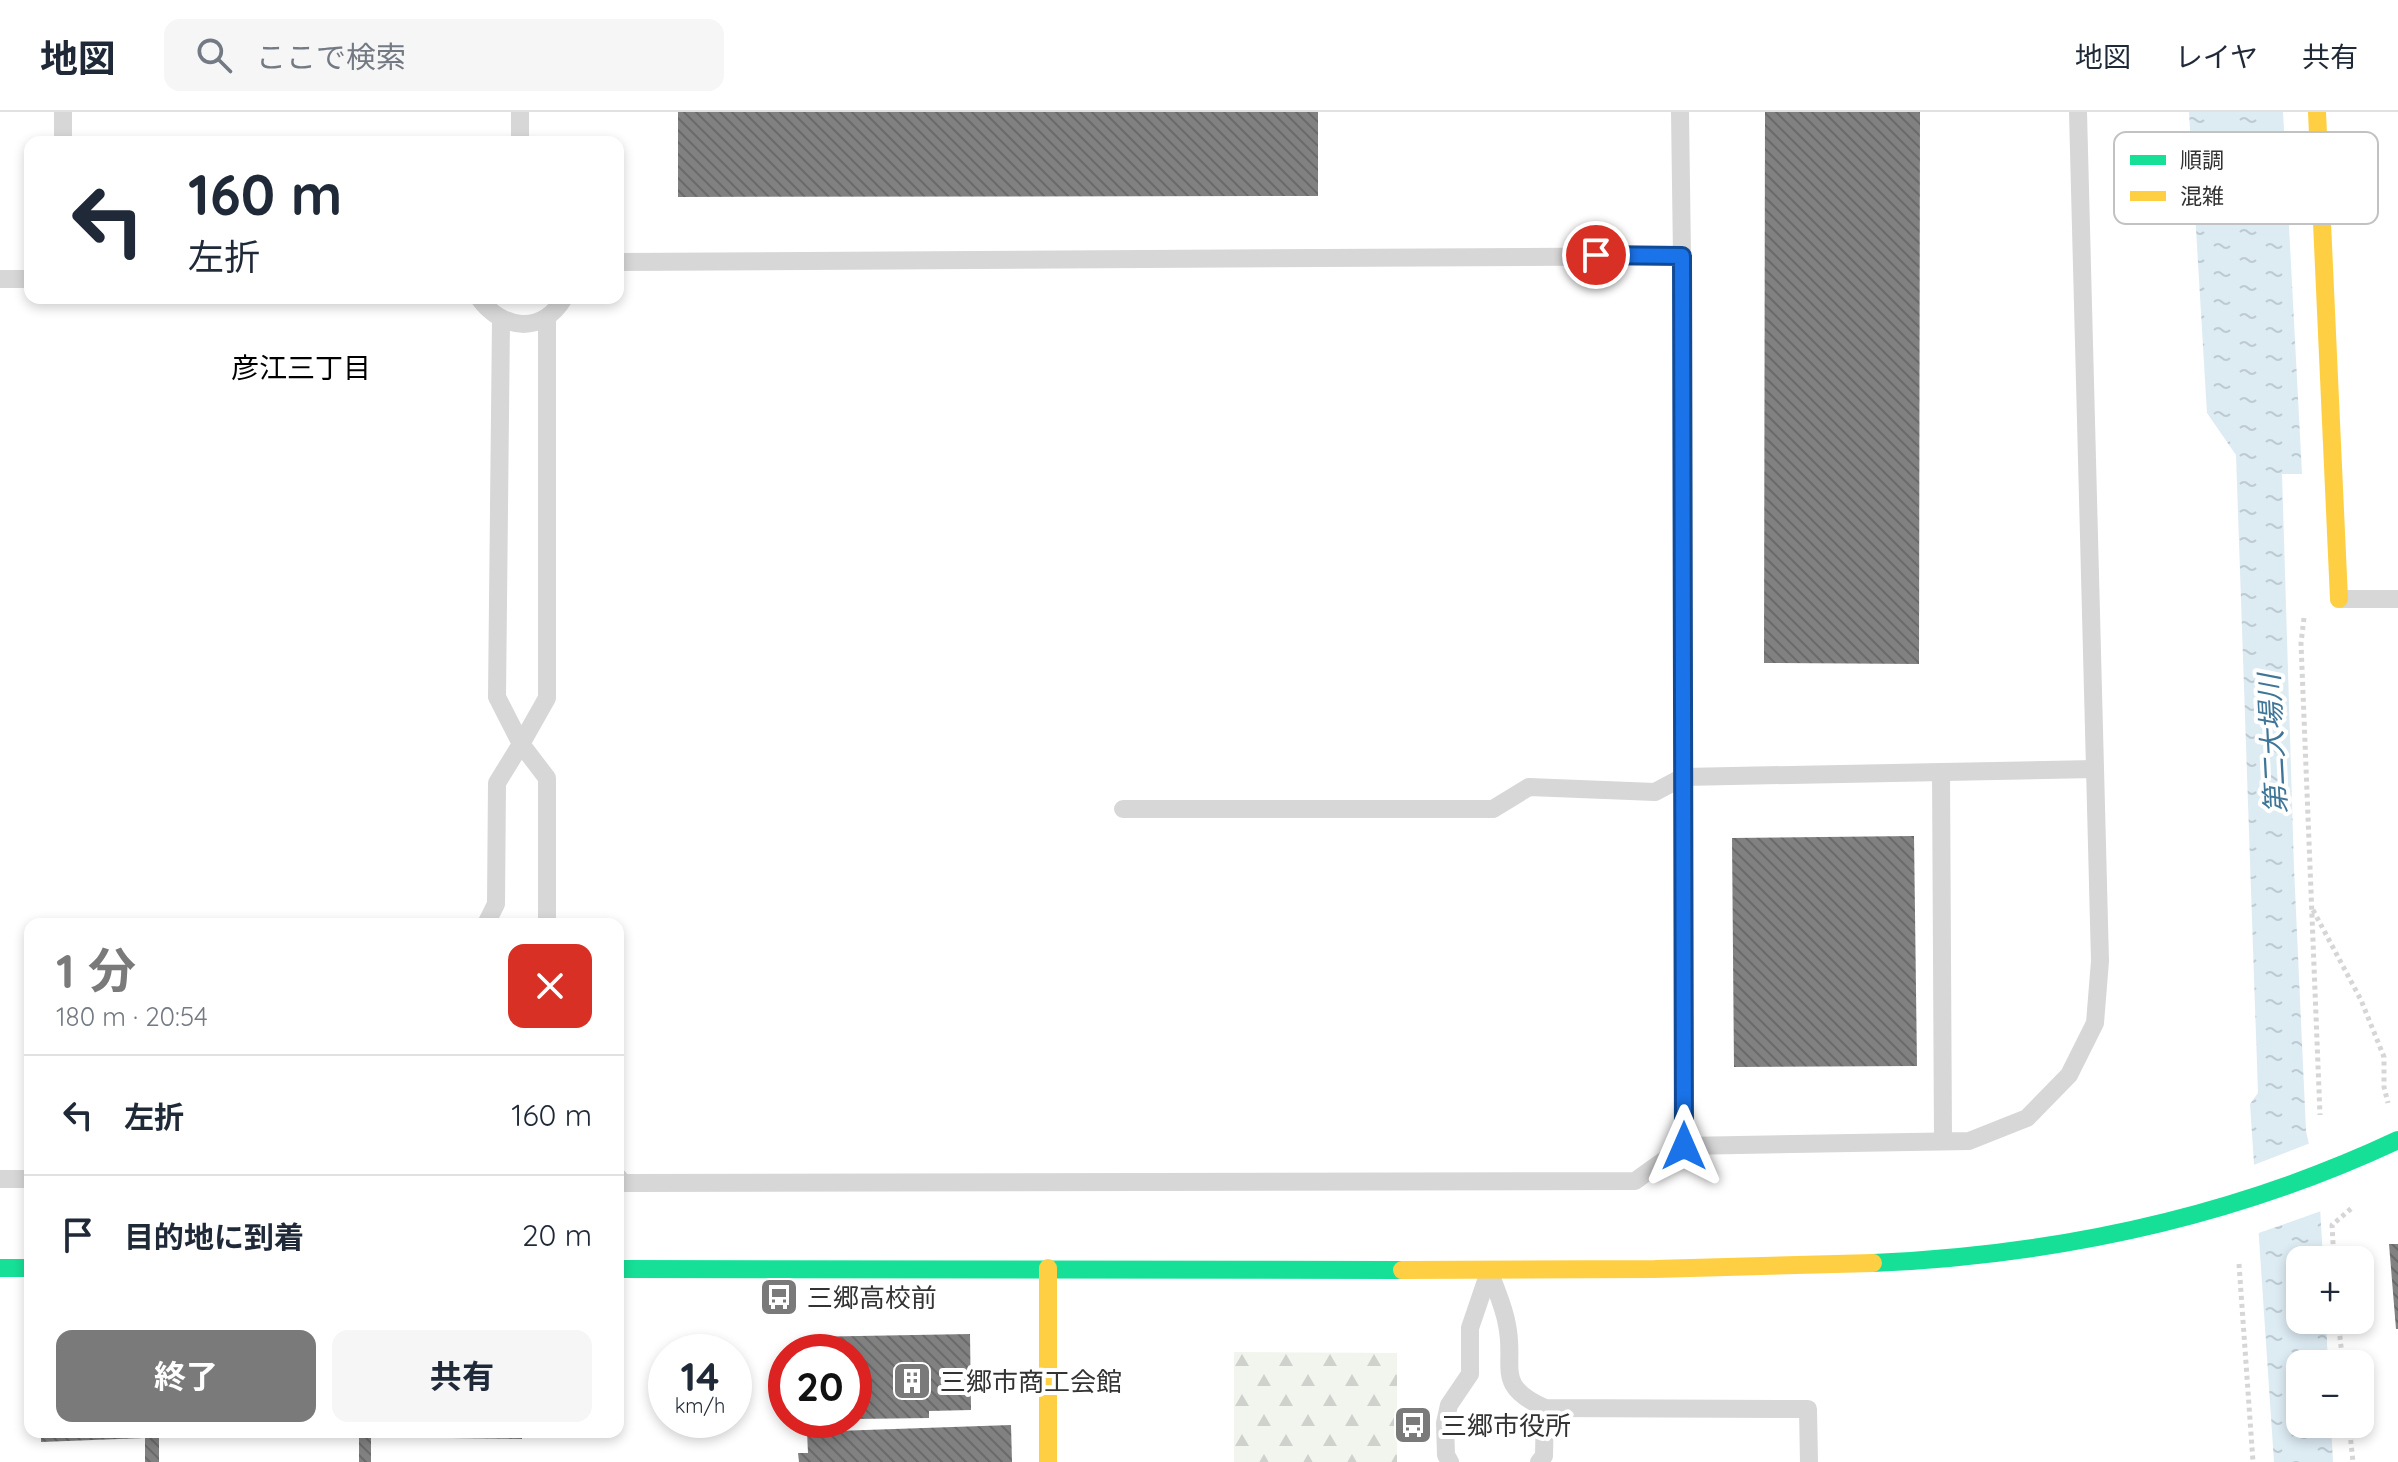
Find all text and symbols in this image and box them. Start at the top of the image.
search box [164,19,724,91]
icon: search [192,33,236,77]
text: 地図 [40,34,116,82]
text: ここで検索 [256,38,406,76]
text: 地図 [2075,39,2131,74]
text: レイヤ [2175,39,2258,74]
text: 共有 [2302,39,2358,74]
legend [2114,132,2378,224]
text: 順調 [2180,146,2224,174]
text: 160 m [188,159,342,229]
icon: left [56,168,160,272]
text: 混雑 [2180,182,2224,210]
pin [1562,221,1630,289]
icon: arrive [1574,233,1618,277]
text: 左折 [188,234,260,279]
district label: 彦江三丁目 [231,350,371,385]
water label: 第二大場川 [2251,670,2293,815]
text: 1 分 [56,940,136,1000]
button: close [508,944,592,1028]
text: 180 m · 20:54 [56,1000,208,1033]
icon: left [56,1093,100,1137]
text: 160 m [511,1096,592,1134]
text: 左折 [124,1098,184,1136]
position arrow [1642,1104,1726,1188]
icon: arrive [56,1213,100,1257]
text: 20 m [522,1216,592,1254]
text: 目的地に到着 [124,1218,304,1256]
map controls [2286,1246,2374,1438]
button: + [2286,1246,2374,1334]
bus stop icon: 三郷高校前 [758,1276,800,1318]
place label: 三郷高校前 [807,1281,937,1314]
button: 終了 [56,1330,316,1422]
button: 共有 [332,1330,592,1422]
speed limit sign: 20 [768,1334,872,1438]
button: − [2286,1350,2374,1438]
text: 14 [680,1351,720,1401]
building icon: 三郷市商工会館 [891,1360,933,1402]
place label: 三郷市商工会館 [940,1365,1122,1398]
text: km/h [675,1393,725,1418]
bus stop icon: 三郷市役所 [1392,1404,1434,1446]
place label: 三郷市役所 [1441,1409,1571,1442]

